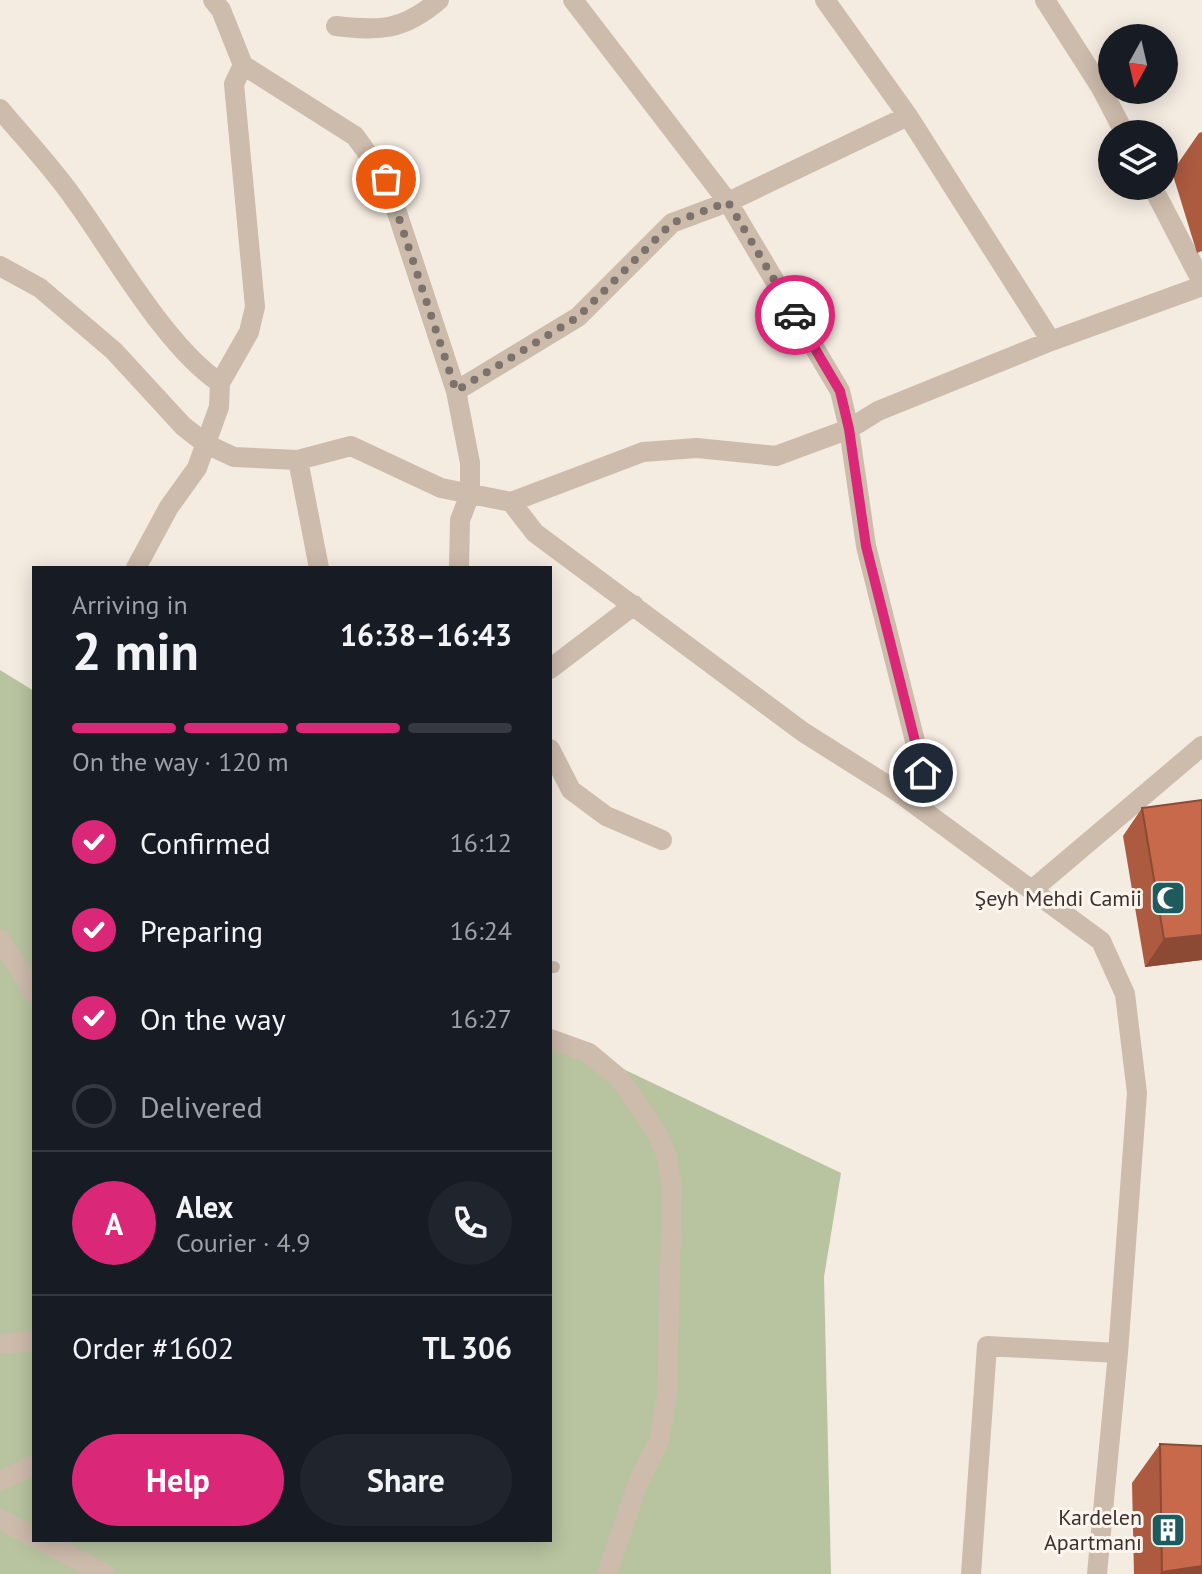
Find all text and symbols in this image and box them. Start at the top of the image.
north arrow [1098,24,1178,104]
map controls [1098,24,1178,200]
button: layers [1098,120,1178,200]
pin [352,145,420,213]
icon: bag [364,157,408,201]
courier [755,275,835,355]
icon: car [773,293,817,337]
text: Arriving in [72,588,188,621]
text: 16:38–16:43 [340,615,512,654]
text: 2 min [72,617,199,684]
pin [889,739,957,807]
text: On the way · 120 m [72,745,289,778]
icon: home [901,751,945,795]
icon: check [72,820,116,864]
text: Confirmed [140,823,271,862]
text: 16:12 [450,826,512,859]
mosque icon: Şeyh Mehdi Camii [1149,879,1187,917]
place label: Şeyh Mehdi Camii [974,884,1142,912]
icon: check [72,908,116,952]
text: Preparing [140,911,263,950]
text: 16:24 [450,914,512,947]
icon: check [72,996,116,1040]
text: On the way [140,999,286,1038]
text: 16:27 [450,1002,512,1035]
text: Delivered [140,1087,263,1126]
button: phone [428,1181,512,1265]
text: Alex [176,1187,233,1226]
text: A [105,1204,123,1243]
text: Courier · 4.9 [176,1226,310,1259]
text: Order #1602 [72,1328,234,1367]
text: TL 306 [422,1328,512,1367]
button: Help [72,1434,284,1526]
button: Share [300,1434,512,1526]
place label: Kardelen Apartmanı [1044,1503,1142,1556]
building icon: Kardelen Apartmanı [1149,1511,1187,1549]

